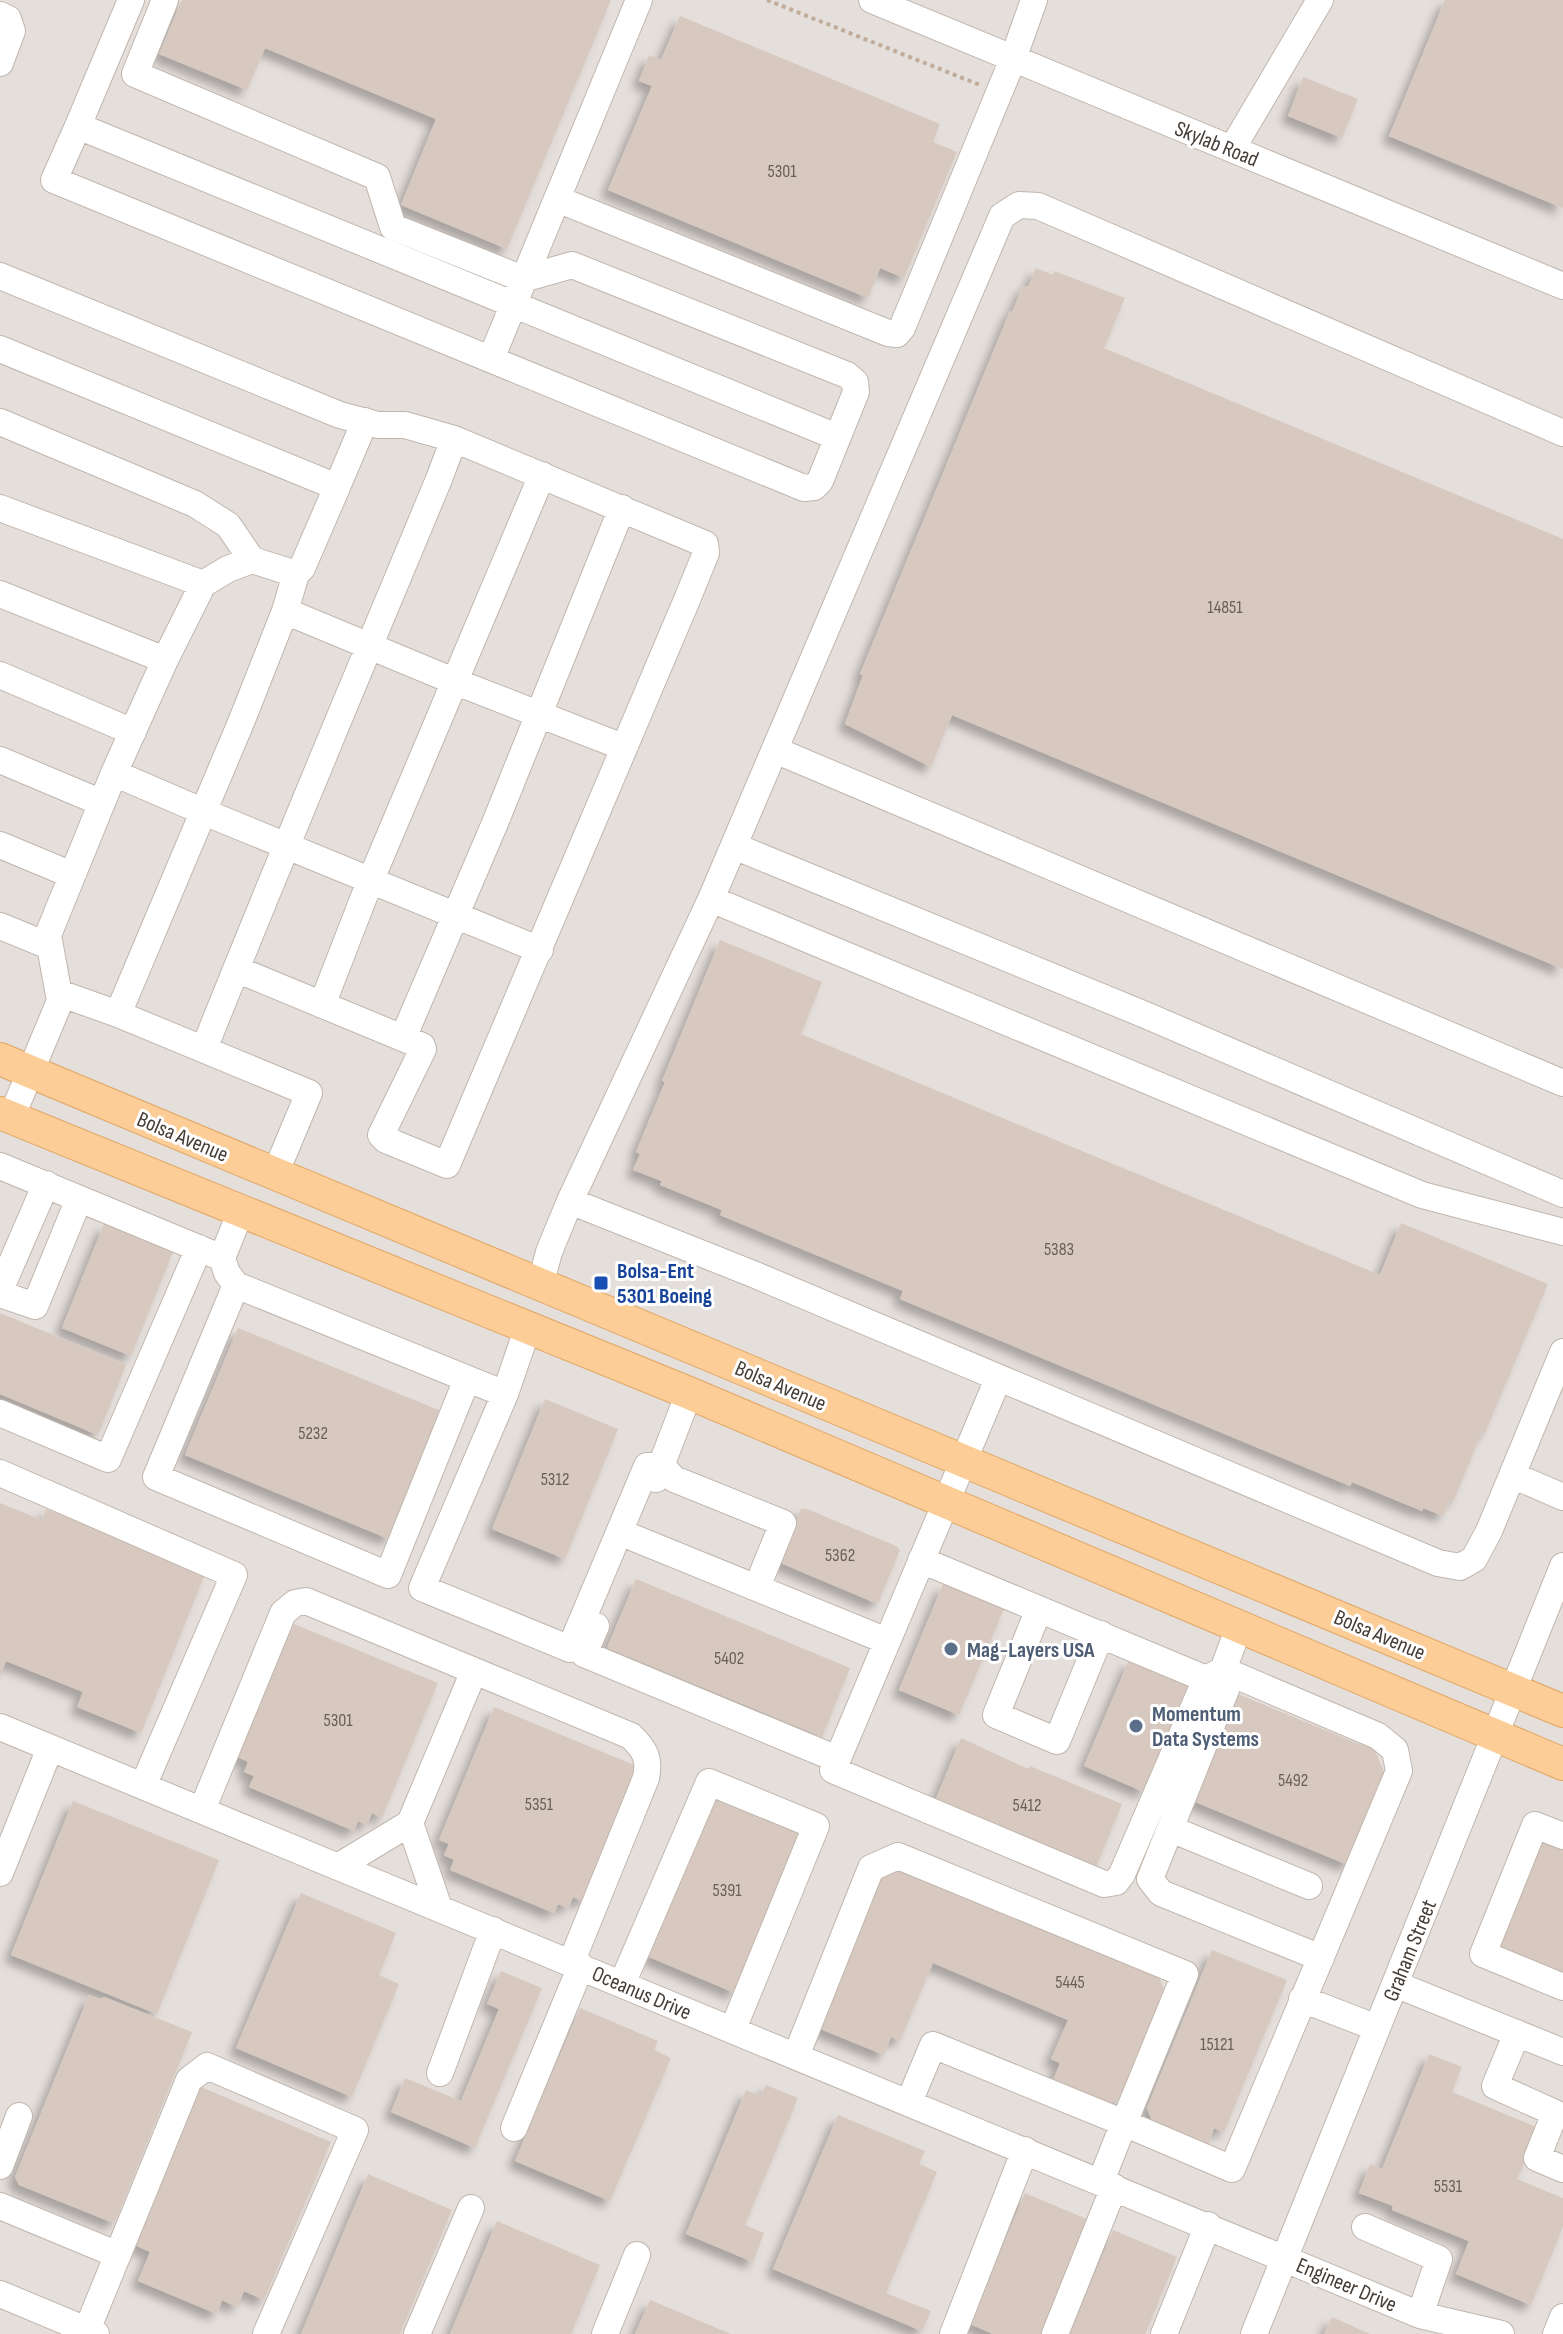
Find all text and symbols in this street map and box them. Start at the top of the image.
street label: Skylab Road [1171,115,1262,173]
house number: 5301 [767,161,797,182]
house number: 14851 [1207,597,1243,618]
street label: Bolsa Avenue [133,1106,232,1169]
house number: 5383 [1044,1239,1074,1260]
place label: Bolsa-Ent 5301 Boeing [617,1258,712,1310]
marker: Bolsa-Ent 5301 Boeing [592,1274,610,1292]
street label: Bolsa Avenue [731,1355,830,1418]
house number: 5232 [298,1423,328,1444]
house number: 5312 [541,1469,569,1490]
house number: 5362 [825,1545,855,1566]
street label: Bolsa Avenue [1330,1604,1429,1667]
place label: Mag-Layers USA [967,1637,1095,1664]
marker: Mag-Layers USA [942,1640,960,1658]
house number: 5402 [714,1648,744,1669]
place label: Momentum Data Systems [1152,1701,1259,1753]
house number: 5301 [323,1710,353,1731]
marker: Momentum Data Systems [1127,1717,1145,1735]
house number: 5492 [1278,1770,1308,1791]
house number: 5351 [525,1794,554,1815]
house number: 5412 [1013,1795,1041,1816]
house number: 5391 [712,1880,742,1901]
street label: Graham Street [1378,1895,1443,2005]
street label: Oceanus Drive [588,1960,695,2026]
house number: 5445 [1055,1972,1085,1993]
house number: 15121 [1200,2034,1235,2055]
house number: 5531 [1434,2176,1463,2197]
street label: Engineer Drive [1292,2252,1401,2319]

